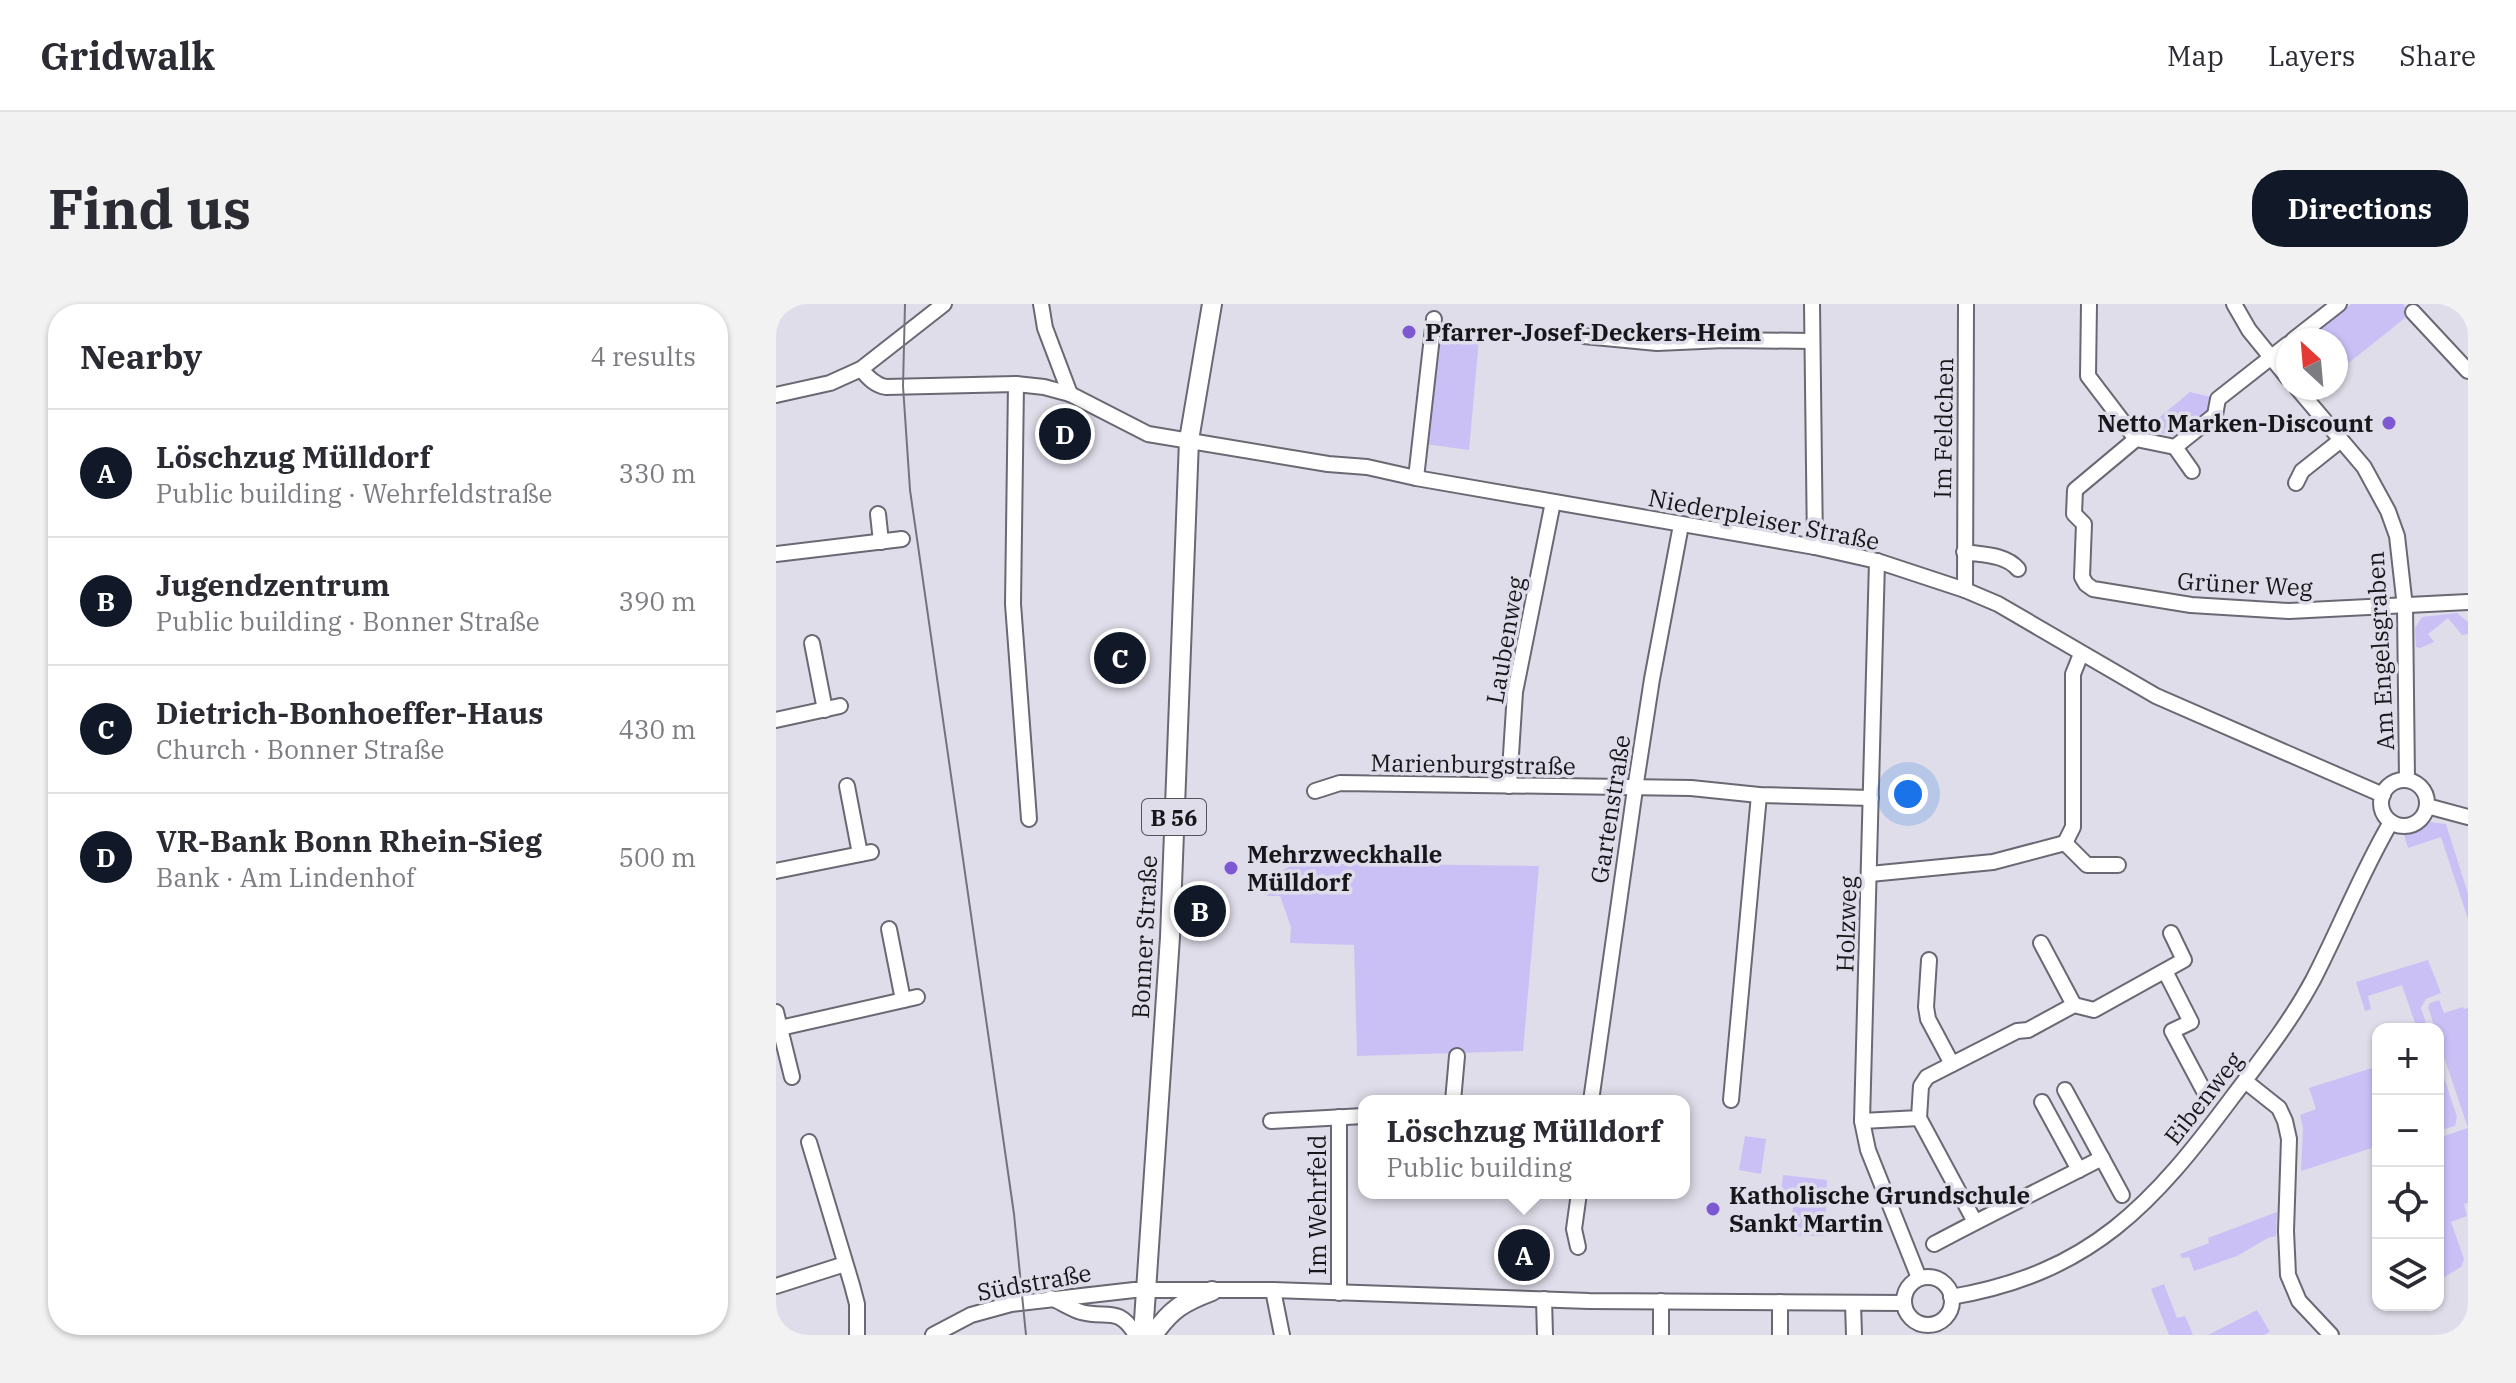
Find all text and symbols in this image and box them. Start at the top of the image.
text: Gridwalk [40,31,215,80]
text: Map [2167,37,2224,74]
text: Layers [2268,37,2355,74]
text: Share [2399,37,2476,74]
button: Directions [2252,170,2468,247]
text: Find us [48,172,251,244]
place label: Pfarrer-Josef-Deckers-Heim [1425,316,1761,348]
marker: Pfarrer-Josef-Deckers-Heim [1400,323,1418,341]
north arrow [2276,328,2348,400]
text: Nearby [80,334,202,378]
text: 4 results [590,339,696,373]
street label: Im Feldchen [1926,357,1960,499]
pin: D [1039,404,1091,464]
place label: Netto Marken-Discount [2097,407,2373,439]
marker: Netto Marken-Discount [2380,414,2398,432]
text: Löschzug Mülldorf [156,437,431,476]
text: A [97,456,115,490]
text: 330 m [618,456,696,490]
text: Public building · Wehrfeldstraße [156,476,553,510]
street label: Niederpleiser Straße [1646,481,1882,557]
street label: Am Engelsgraben [2359,551,2401,751]
street label: Grüner Weg [2176,564,2314,604]
text: Jugendzentrum [156,565,390,604]
street label: Laubenweg [1478,574,1532,706]
text: B [97,584,115,618]
text: 390 m [618,584,696,618]
text: Public building · Bonner Straße [156,604,540,638]
pin: C [1094,628,1146,688]
text: Dietrich-Bonhoeffer-Haus [156,693,543,732]
text: C [97,712,115,746]
text: 430 m [618,712,696,746]
text: Church · Bonner Straße [156,732,444,766]
street label: Gartenstraße [1582,732,1638,886]
street label: Marienburgstraße [1370,746,1576,782]
your location [1888,774,1928,814]
road number: B 56 [1142,799,1206,835]
text: VR-Bank Bonn Rhein-Sieg [156,821,542,860]
place label: Mehrzweckhalle Mülldorf [1247,838,1442,898]
text: D [96,840,116,874]
text: 500 m [618,840,696,874]
street label: Bonner Straße [1124,854,1164,1020]
marker: Mehrzweckhalle Mülldorf [1222,859,1240,877]
text: Bank · Am Lindenhof [156,860,415,894]
street label: Holzweg [1828,875,1864,973]
pin: B [1174,881,1226,941]
map controls [2372,1023,2444,1311]
button: + [2372,1023,2444,1095]
street label: Eibenweg [2157,1045,2249,1151]
popup [1358,1095,1690,1199]
button: − [2372,1095,2444,1167]
text: Löschzug Mülldorf [1387,1111,1661,1150]
street label: Im Wehrfeld [1301,1135,1333,1275]
text: Public building [1387,1150,1572,1184]
button: locate [2372,1167,2444,1239]
place label: Katholische Grundschule Sankt Martin [1729,1179,2030,1239]
marker: Katholische Grundschule Sankt Martin [1704,1200,1722,1218]
pin: A [1498,1225,1550,1285]
button: layers [2372,1239,2444,1311]
street label: Südstraße [974,1256,1094,1308]

